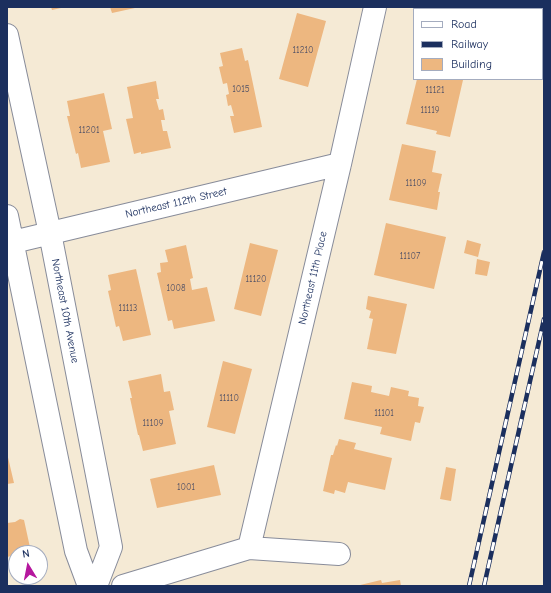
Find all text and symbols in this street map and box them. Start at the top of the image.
legend [413,8,543,80]
text: Road [451,17,477,31]
text: Railway [451,37,488,51]
house number: 11210 [293,45,313,55]
text: Building [451,57,492,71]
house number: 1015 [232,84,250,94]
house number: 11121 [426,85,444,95]
house number: 11119 [420,105,440,115]
house number: 11201 [79,125,99,135]
house number: 11109 [406,178,426,188]
street label: Northeast 112th Street [124,185,228,221]
street label: Northeast 11th Place [296,230,330,326]
house number: 11107 [400,251,420,261]
street label: Northeast 10th Avenue [48,258,82,364]
house number: 11120 [246,274,266,284]
house number: 1008 [166,283,186,293]
house number: 11113 [119,303,137,313]
house number: 11110 [219,393,239,403]
house number: 11101 [374,408,394,418]
house number: 11109 [143,418,163,428]
house number: 1001 [177,482,195,492]
north arrow [8,545,48,585]
text: N [21,547,31,561]

